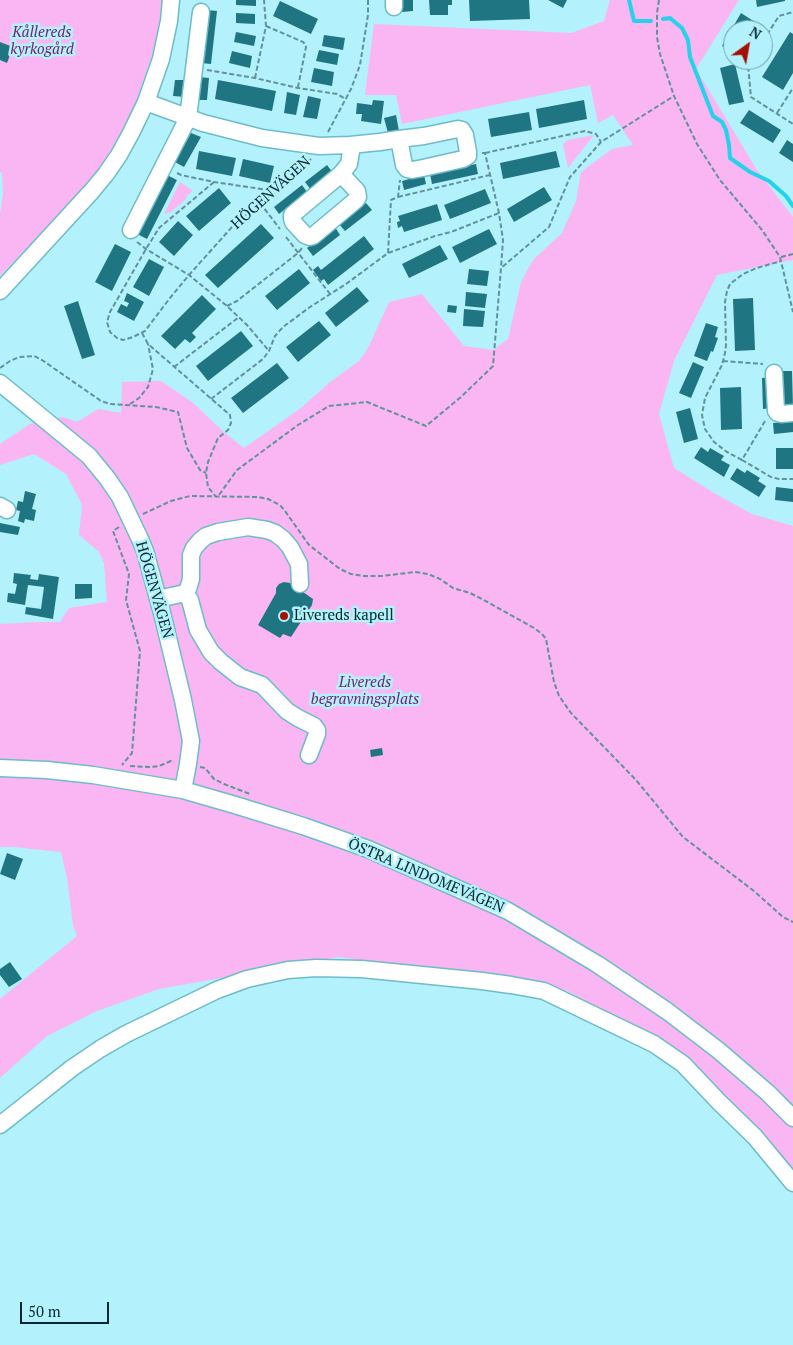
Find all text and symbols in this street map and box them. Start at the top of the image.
north arrow [723,20,773,70]
text: N [746,22,765,44]
park label: Kållereds kyrkogård [10,24,74,59]
street label: HÖGENVÄGEN [228,153,314,233]
street label: HÖGENVÄGEN [132,539,176,641]
place label: Livereds kapell [294,607,394,625]
marker: Livereds kapell [278,610,290,622]
park label: Livereds begravningsplats [311,674,419,709]
street label: ÖSTRA LINDOMEVÄGEN [345,835,507,917]
scale bar [22,1292,111,1324]
text: 50 m [28,1301,61,1321]

